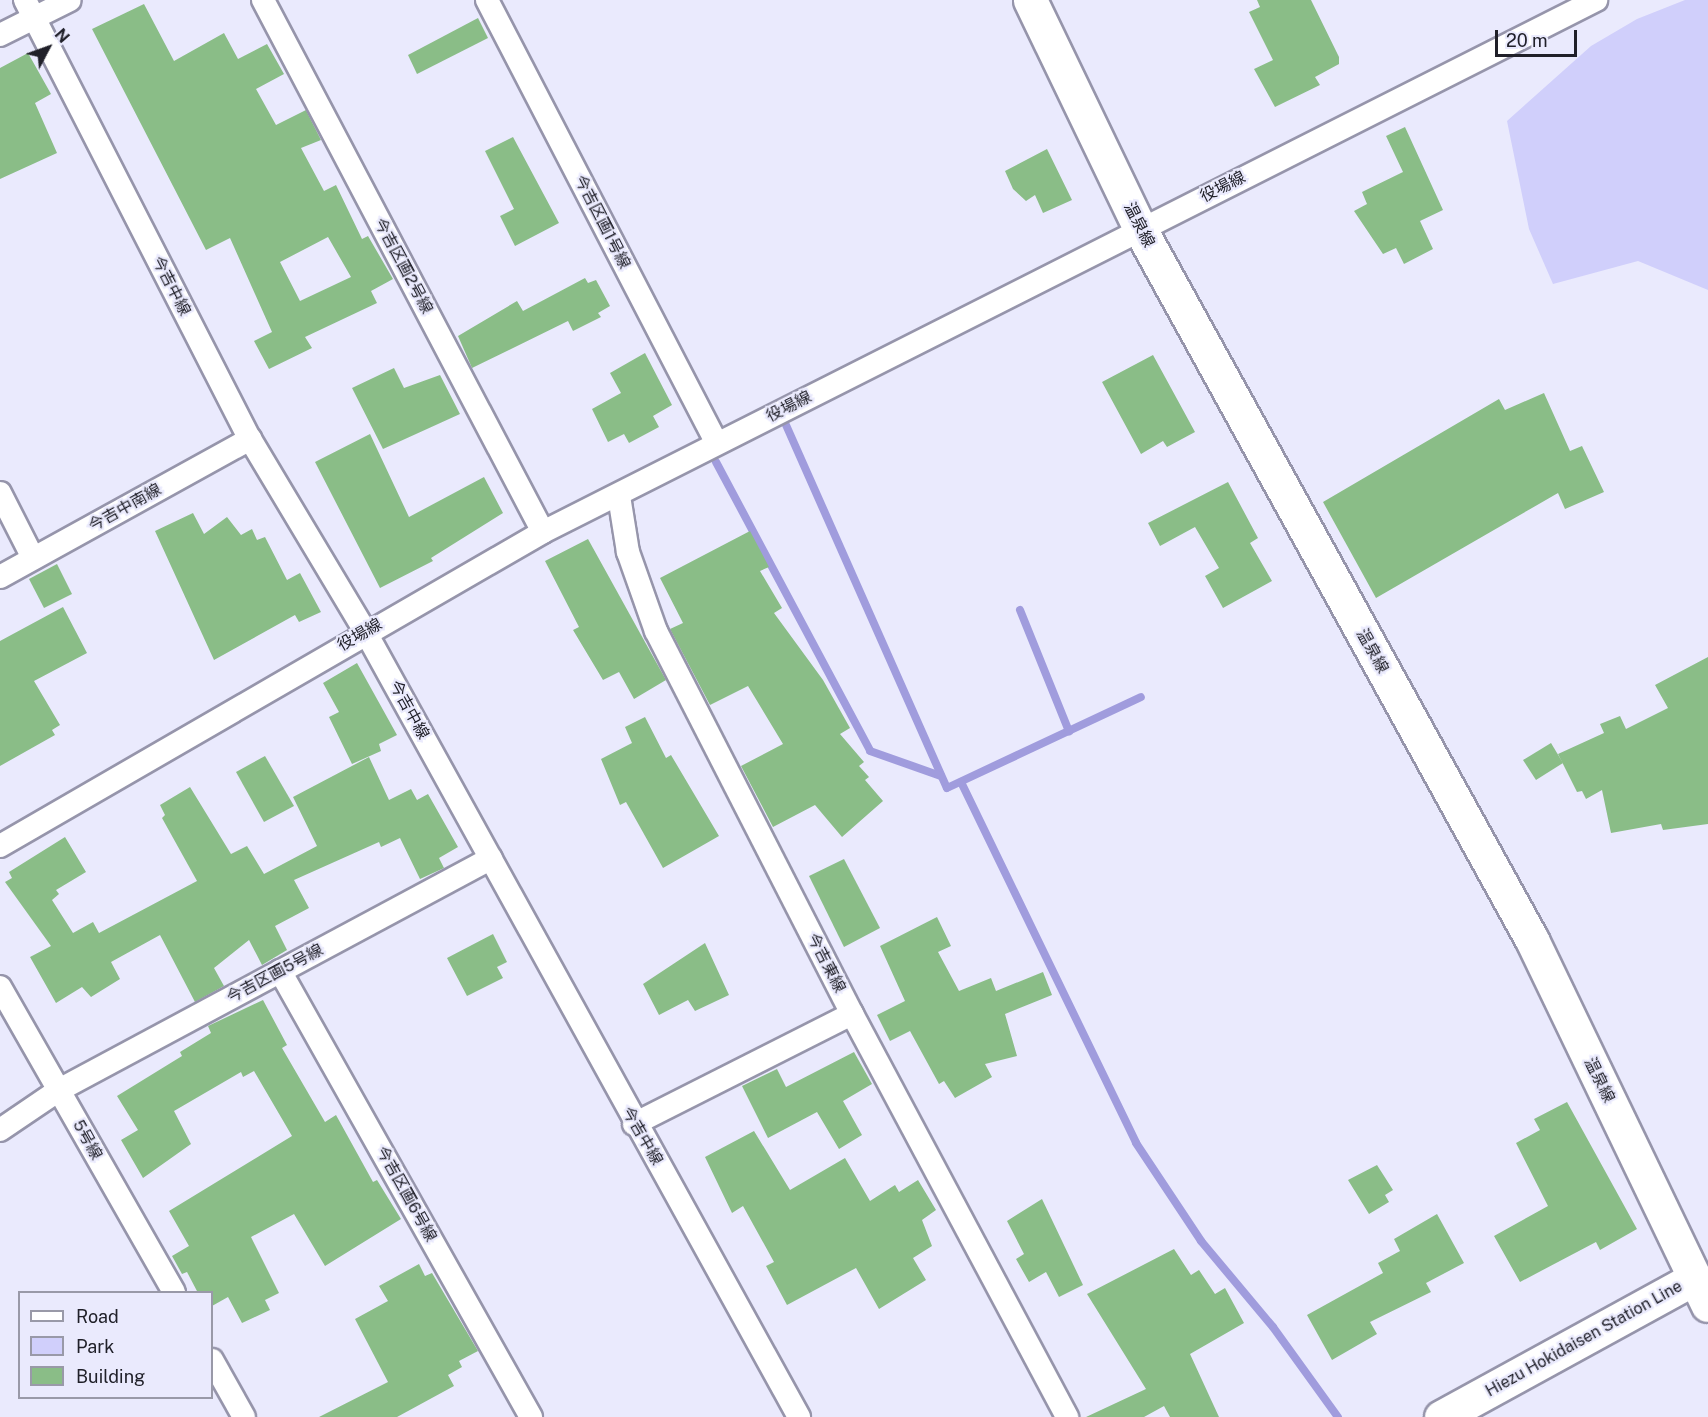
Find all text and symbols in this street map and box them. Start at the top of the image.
north arrow [18,18,78,78]
scale bar [1498,18,1580,56]
text: N [51,25,73,47]
text: 20 m [1506,30,1548,51]
street label: 役場線 [1197,168,1249,206]
street label: 今吉区画1号線 [570,172,634,272]
street label: 温泉線 [1120,199,1158,251]
street label: 今吉区画2号線 [370,215,436,317]
street label: 今吉中線 [148,253,194,319]
street label: 役場線 [763,388,815,426]
street label: 今吉中南線 [85,480,165,536]
street label: 役場線 [334,615,386,655]
street label: 温泉線 [1352,625,1392,677]
street label: 今吉中線 [385,677,433,743]
street label: 今吉東線 [803,930,849,996]
street label: 今吉区画5号線 [224,941,326,1007]
street label: 温泉線 [1580,1054,1618,1106]
street label: 今吉中線 [618,1103,666,1169]
street label: 5号線 [68,1117,106,1163]
street label: 今吉区画6号線 [372,1143,440,1245]
street label: Hiezu Hokidaisen Station Line [1482,1277,1686,1401]
legend [18,1291,213,1399]
text: Road [76,1306,119,1327]
text: Park [76,1336,114,1357]
text: Building [76,1366,145,1387]

